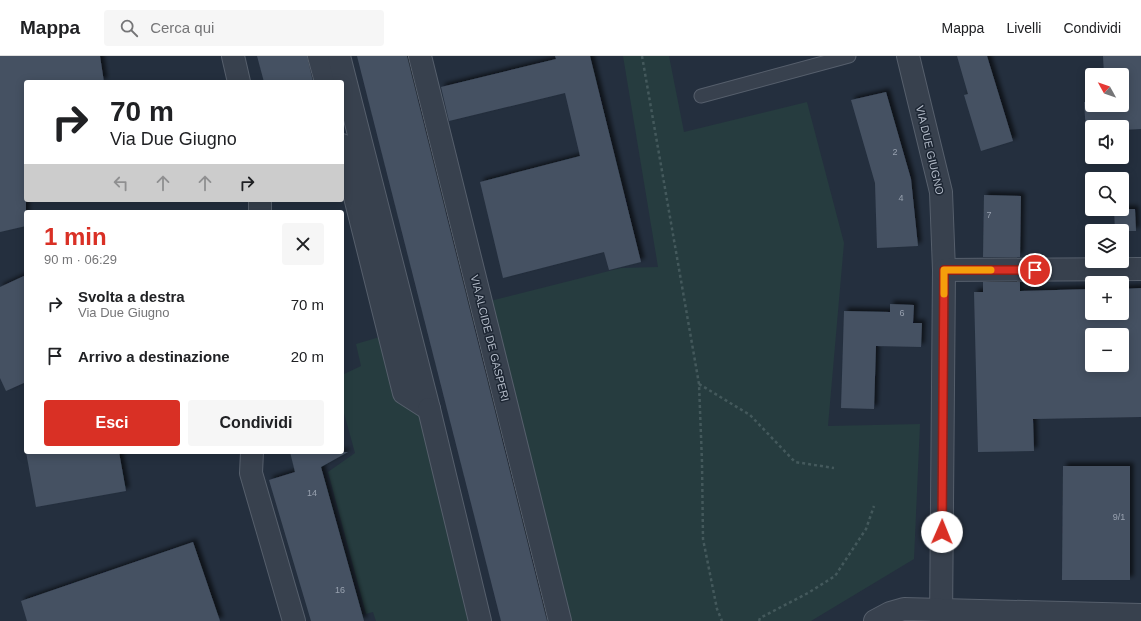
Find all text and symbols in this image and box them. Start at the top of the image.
search box [104,10,384,46]
text: Mappa [20,17,80,38]
icon: search [118,17,140,39]
text: Cerca qui [150,19,214,36]
text: Mappa [942,20,984,36]
text: Livelli [1006,20,1041,36]
text: Condividi [1063,20,1121,36]
north arrow [1085,68,1129,112]
map controls [1085,68,1129,372]
icon: right [44,96,96,148]
text: 70 m [110,96,174,127]
street label: VIA DUE GIUGNO [914,104,946,196]
button: sound [1085,120,1129,164]
text: Via Due Giugno [110,129,237,149]
house number: 2 [892,147,898,157]
icon: left [110,172,132,194]
icon: ahead [152,172,174,194]
icon: ahead [194,172,216,194]
icon: right [236,172,258,194]
button: search [1085,172,1129,216]
house number: 4 [898,193,904,203]
house number: 7 [986,210,992,220]
text: 1 min [44,223,107,250]
button: close [282,223,324,265]
button: layers [1085,224,1129,268]
text: 90 m · 06:29 [44,252,117,267]
pin [1018,253,1052,287]
icon: arrive [1024,259,1046,281]
street label: VIA ALCIDE DE GASPERI [469,274,511,402]
button: + [1085,276,1129,320]
text: Svolta a destra [78,288,185,305]
icon: right [44,293,66,315]
text: 70 m [291,296,324,313]
text: Via Due Giugno [78,305,170,320]
house number: 6 [899,308,905,318]
button: − [1085,328,1129,372]
icon: arrive [44,345,66,367]
text: Arrivo a destinazione [78,348,230,365]
text: 20 m [291,348,324,365]
button: Esci [44,400,180,446]
button: Condividi [188,400,324,446]
house number: 14 [307,488,317,498]
position arrow [921,511,963,553]
house number: 9/1 [1113,512,1125,522]
house number: 16 [335,585,345,595]

